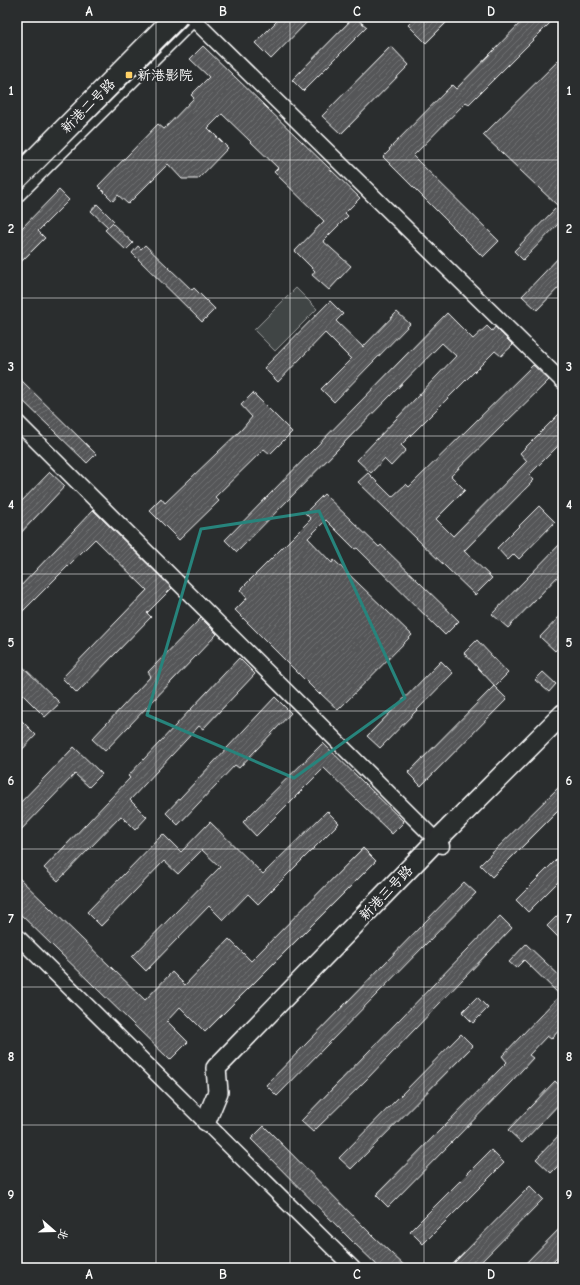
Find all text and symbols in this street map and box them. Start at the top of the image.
text: A [85,4,93,19]
text: B [219,4,227,19]
text: C [353,4,361,19]
text: D [487,4,495,19]
place label: 新港影院 [137,67,193,84]
marker: 新港影院 [124,70,134,80]
street label: 新港二号路 [57,75,119,137]
text: 1 [8,83,14,98]
text: 1 [566,83,572,98]
text: 2 [8,221,14,236]
text: 2 [566,221,572,236]
text: 3 [8,359,14,374]
text: 3 [566,359,572,374]
text: 4 [8,497,14,512]
text: 4 [566,497,572,512]
text: 5 [8,635,15,650]
text: 5 [566,635,573,650]
text: 6 [8,773,15,788]
text: 6 [566,773,573,788]
street label: 新港三号路 [356,862,416,924]
text: 7 [8,911,14,926]
text: 7 [566,911,572,926]
text: 8 [8,1049,14,1064]
text: 8 [566,1049,572,1064]
text: 9 [8,1187,15,1202]
text: 9 [566,1187,573,1202]
north arrow [34,1211,74,1251]
text: 北 [55,1227,71,1242]
text: A [85,1267,93,1282]
text: B [219,1267,227,1282]
text: C [353,1267,361,1282]
text: D [487,1267,495,1282]

